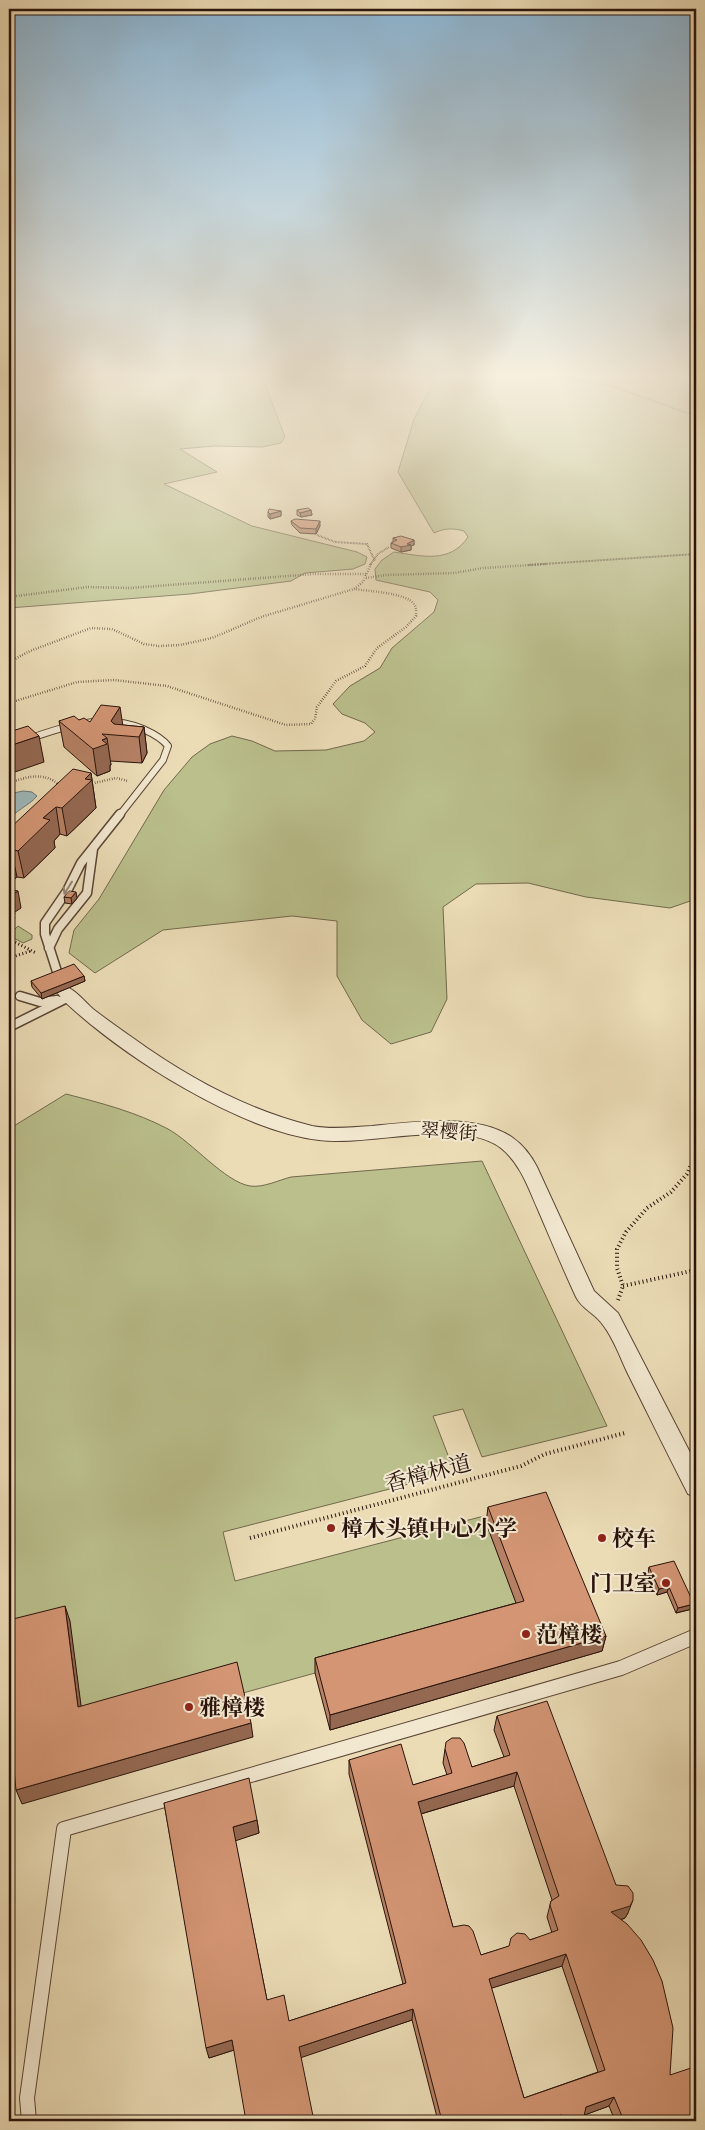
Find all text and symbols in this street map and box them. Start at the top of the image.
one-way arrow [62,880,72,894]
street label: 翠樱街 [420,1119,478,1145]
street label: 香樟林道 [382,1450,474,1498]
place label: 樟木头镇中心小学 [341,1516,517,1542]
marker: 樟木头镇中心小学 [325,1522,337,1534]
place label: 校车 [612,1526,656,1552]
marker: 校车 [596,1532,608,1544]
place label: 门卫室 [590,1571,656,1597]
marker: 门卫室 [660,1577,672,1589]
place label: 范樟楼 [536,1622,602,1648]
marker: 范樟楼 [520,1628,532,1640]
place label: 雅樟楼 [199,1695,265,1721]
marker: 雅樟楼 [183,1701,195,1713]

